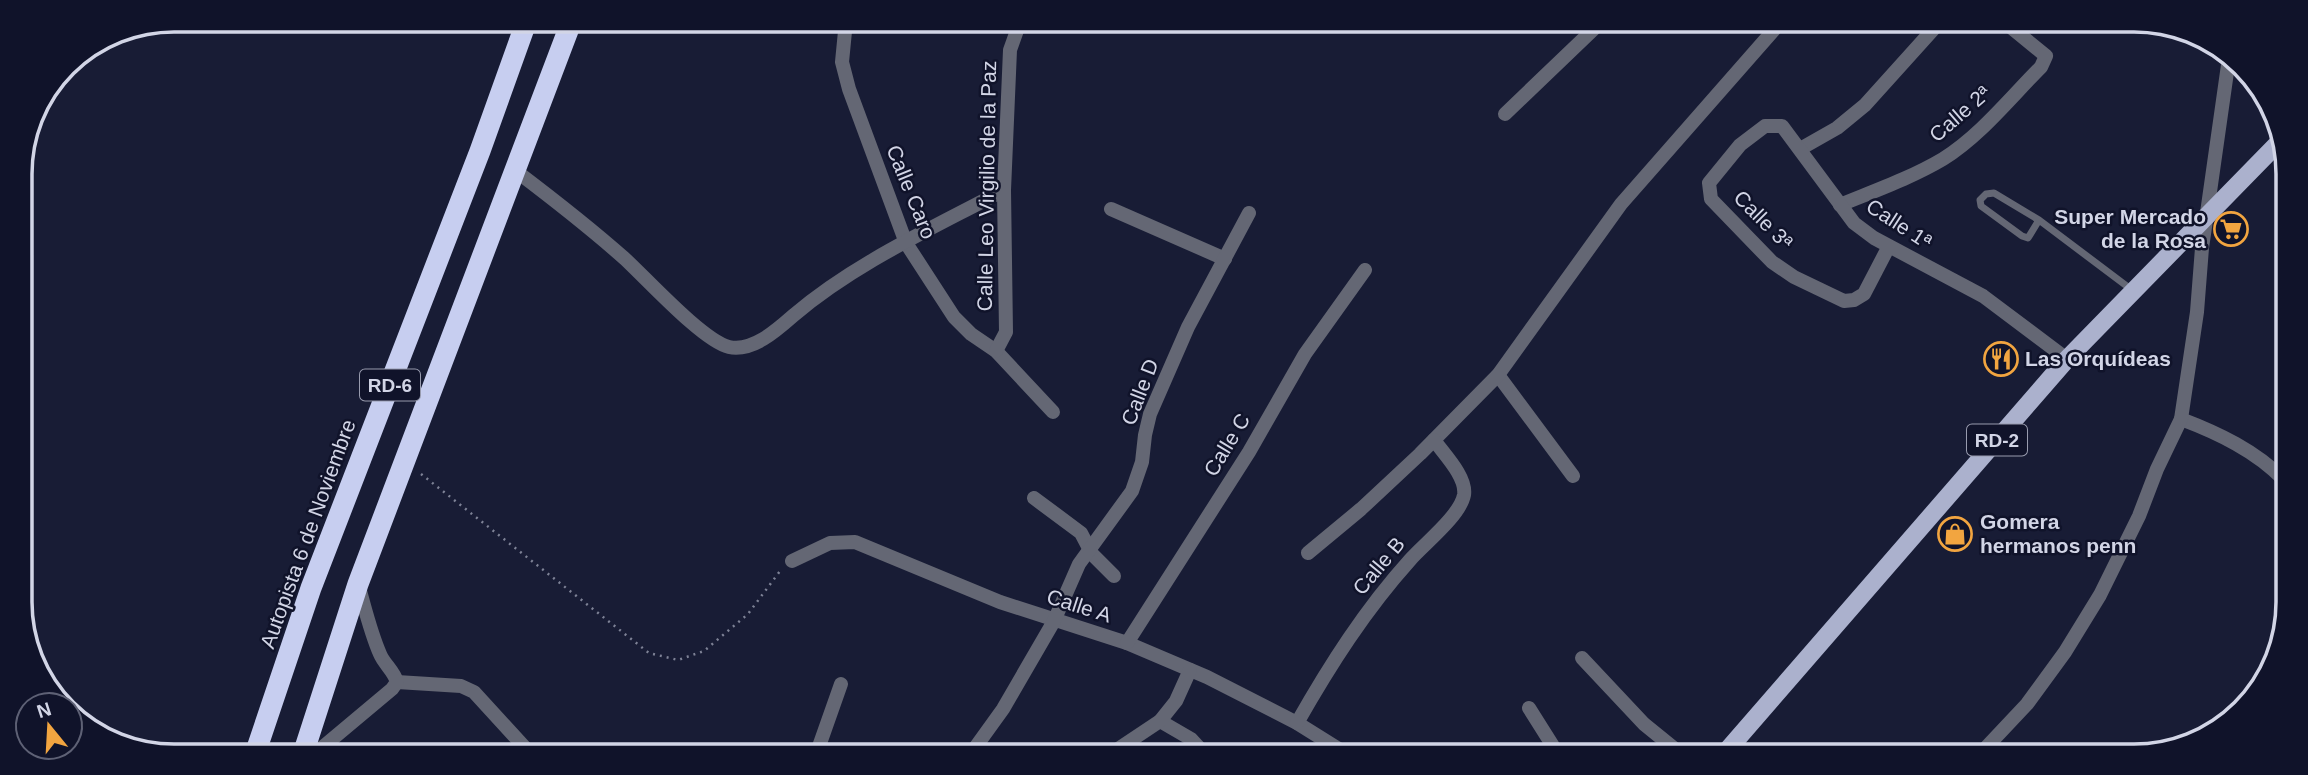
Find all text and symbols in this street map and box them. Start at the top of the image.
street label: Calle Leo Virgilio de la Paz [973,61,1000,311]
street label: Calle 2ª [1925,81,1995,146]
street label: Calle Caro [882,142,941,242]
street label: Calle 3ª [1729,186,1798,254]
street label: Calle 1ª [1862,194,1936,253]
place label: Super Mercado de la Rosa [2054,205,2206,252]
supermarket icon: Super Mercado de la Rosa [2212,210,2250,248]
restaurant icon: Las Orquídeas [1982,340,2020,378]
place label: Las Orquídeas [2025,347,2171,370]
street label: Calle D [1116,356,1163,428]
road number: RD-6 [360,370,420,400]
street label: Calle C [1199,409,1254,480]
street label: Autopista 6 de Noviembre [255,416,360,651]
road number: RD-2 [1967,424,2027,456]
place label: Gomera hermanos penn [1980,510,2136,557]
shop icon: Gomera hermanos penn [1936,515,1974,553]
street label: Calle B [1348,532,1409,599]
street label: Calle A [1044,584,1114,627]
north arrow [14,691,84,761]
text: N [34,698,54,722]

